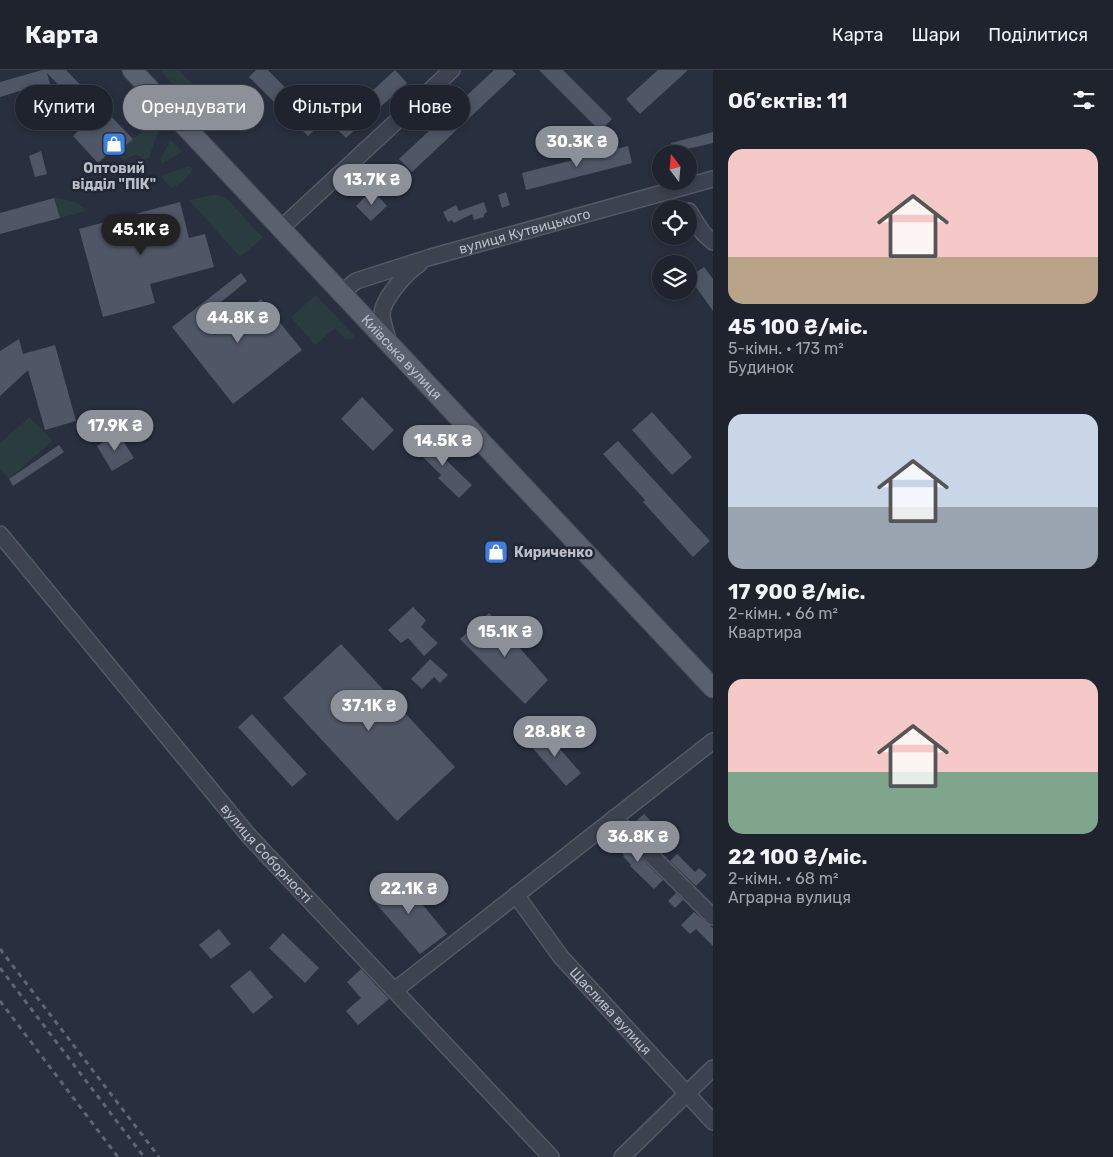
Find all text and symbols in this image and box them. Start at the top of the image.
text: Карта [25,21,98,49]
text: Карта [832,24,883,46]
text: Шари [911,24,960,46]
text: Поділитися [988,24,1088,46]
chip: Купити [15,85,113,130]
chip: Орендувати [123,85,264,130]
chip: Фільтри [274,85,380,130]
chip: Нове [390,85,470,130]
icon: filters [1070,86,1098,114]
text: Об’єктів: 11 [728,88,848,113]
pin: 30.3K ₴ [531,126,623,168]
shop icon: Оптовий відділ "ПІК" [101,131,127,157]
text: 30.3K ₴ [546,132,608,151]
north arrow [652,145,698,190]
map controls [652,145,697,300]
place label: Оптовий відділ "ПІК" [72,160,156,193]
pin: 13.7K ₴ [326,164,418,206]
text: 13.7K ₴ [344,170,400,189]
icon: home [868,181,958,271]
button: locate [652,200,697,245]
street label: вулиця Кутвицького [457,205,592,258]
pin: 45.1K ₴ [95,214,187,256]
text: 45.1K ₴ [112,220,170,239]
button: layers [652,255,697,300]
pin: 44.8K ₴ [192,302,284,344]
text: 44.8K ₴ [207,308,269,327]
street label: Київська вулиця [358,311,445,403]
text: 45 100 ₴/міс. [728,314,868,339]
text: 5-кімн. · 173 m² [728,339,844,358]
text: Будинок [728,358,794,377]
pin: 17.9K ₴ [69,410,161,452]
text: 17.9K ₴ [87,416,143,435]
pin: 14.5K ₴ [397,424,489,467]
text: 14.5K ₴ [414,431,472,450]
icon: home [868,446,958,536]
shop icon: Кириченко [483,539,509,565]
place label: Кириченко [514,544,593,561]
text: 17 900 ₴/міс. [728,579,866,604]
text: 2-кімн. · 66 m² [728,604,838,623]
pin: 15.1K ₴ [459,616,551,658]
text: 15.1K ₴ [478,622,532,641]
text: Квартира [728,623,802,642]
pin: 37.1K ₴ [323,690,415,732]
text: 37.1K ₴ [341,696,397,715]
icon: home [868,711,958,801]
pin: 28.8K ₴ [509,716,601,758]
text: 28.8K ₴ [524,722,586,741]
street label: вулиця Соборності [217,800,316,907]
pin: 36.8K ₴ [592,820,684,863]
text: 36.8K ₴ [607,827,669,846]
text: 22 100 ₴/міс. [728,844,867,869]
text: 2-кімн. · 68 m² [728,869,838,888]
pin: 22.1K ₴ [363,872,455,915]
text: 22.1K ₴ [380,879,438,898]
text: Аграрна вулиця [728,888,851,907]
street label: Щаслива вулиця [566,964,655,1059]

